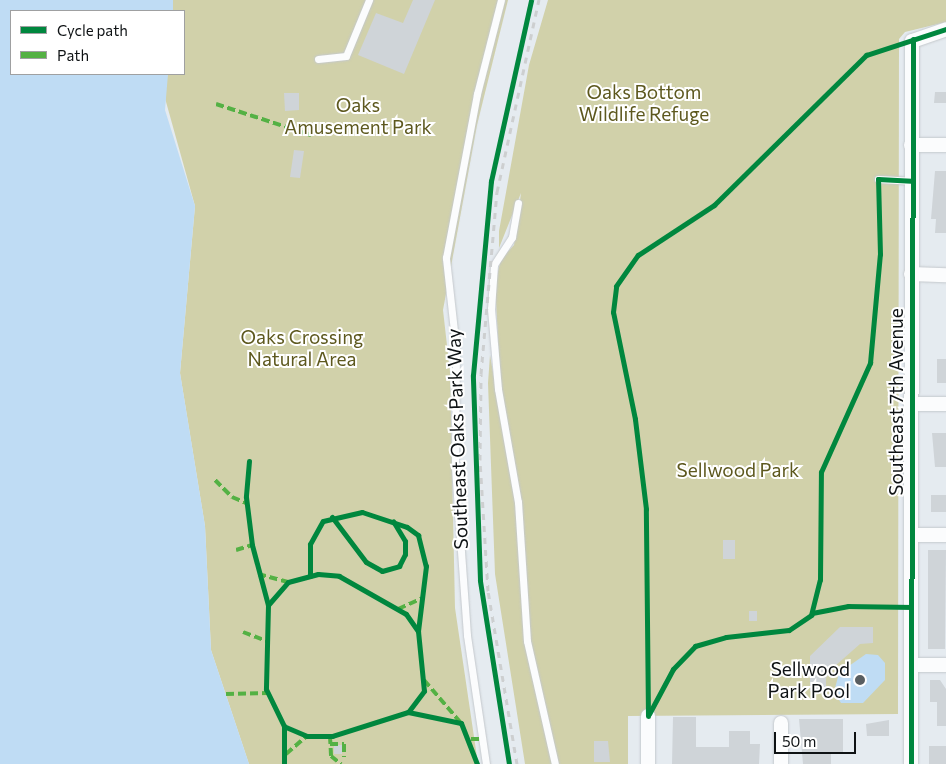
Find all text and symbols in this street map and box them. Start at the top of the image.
legend [10,10,185,75]
text: Cycle path [57,21,128,39]
text: Path [57,46,89,64]
park label: Oaks Bottom Wildlife Refuge [579,81,709,125]
park label: Oaks Amusement Park [284,94,432,138]
street label: Southeast 7th Avenue [885,308,907,496]
park label: Oaks Crossing Natural Area [241,326,363,370]
street label: Southeast Oaks Park Way [442,328,472,550]
park label: Sellwood Park [677,459,799,481]
place label: Sellwood Park Pool [767,658,850,702]
marker: Sellwood Park Pool [854,674,866,686]
scale bar [776,722,858,754]
text: 50 m [782,732,816,750]

